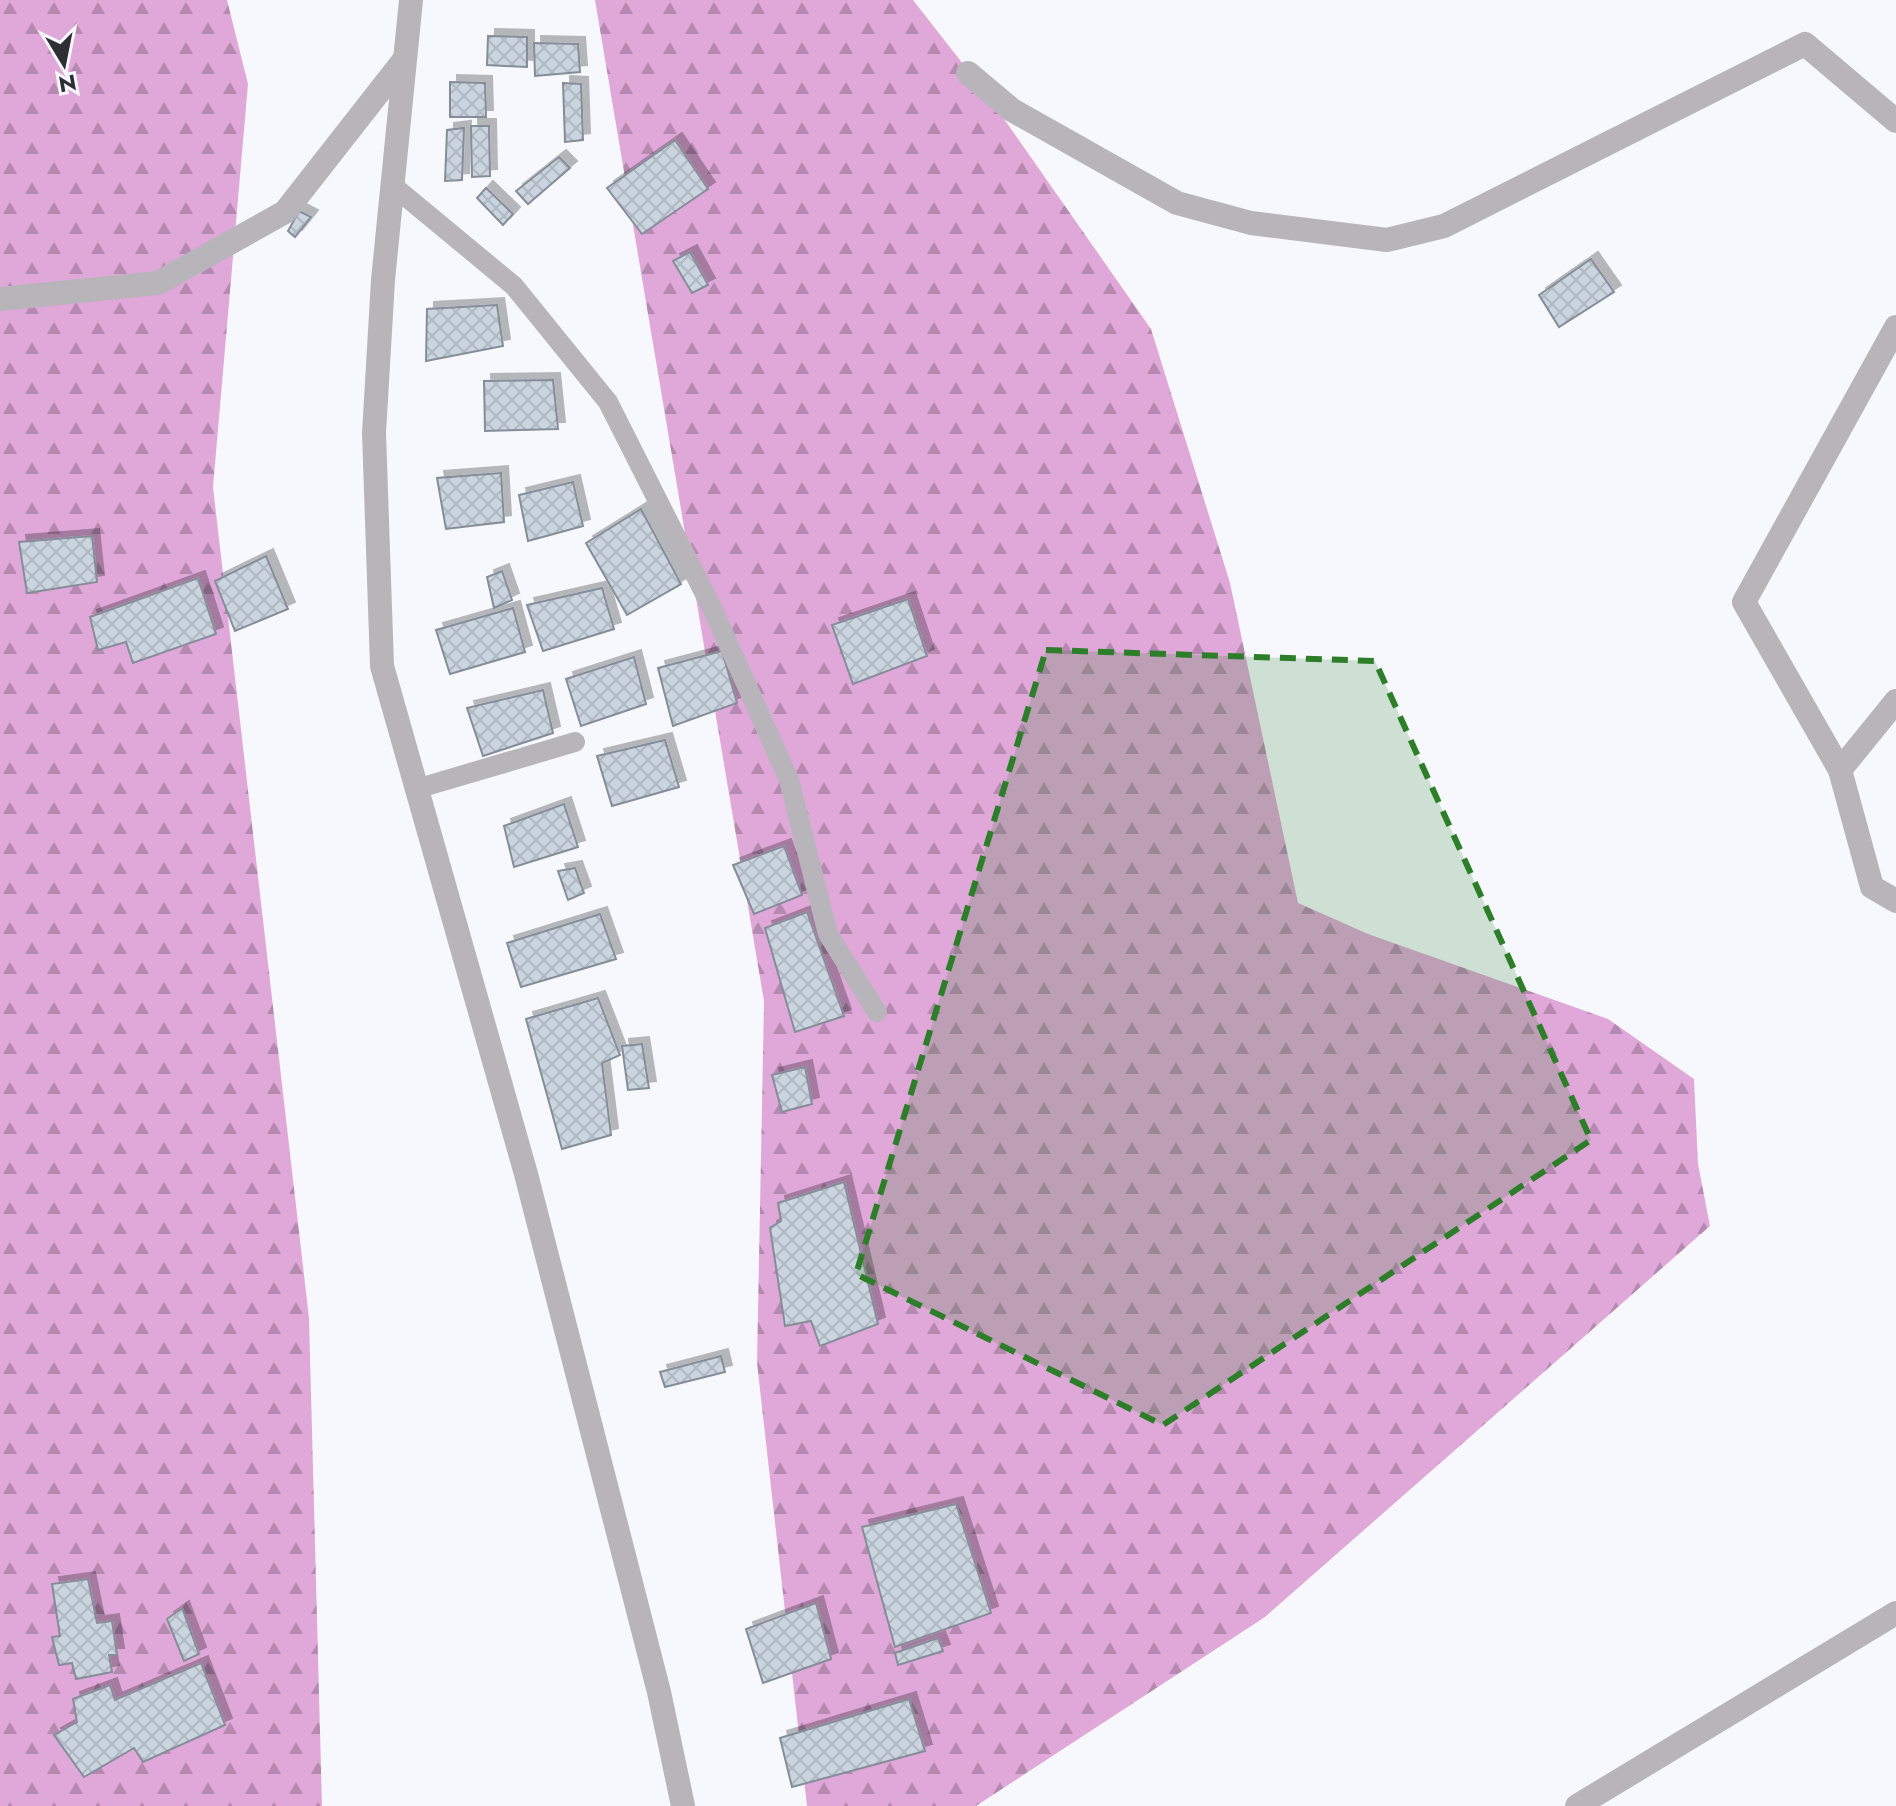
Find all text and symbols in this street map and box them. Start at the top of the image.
north arrow [24,24,104,104]
text: N [56,66,79,101]

